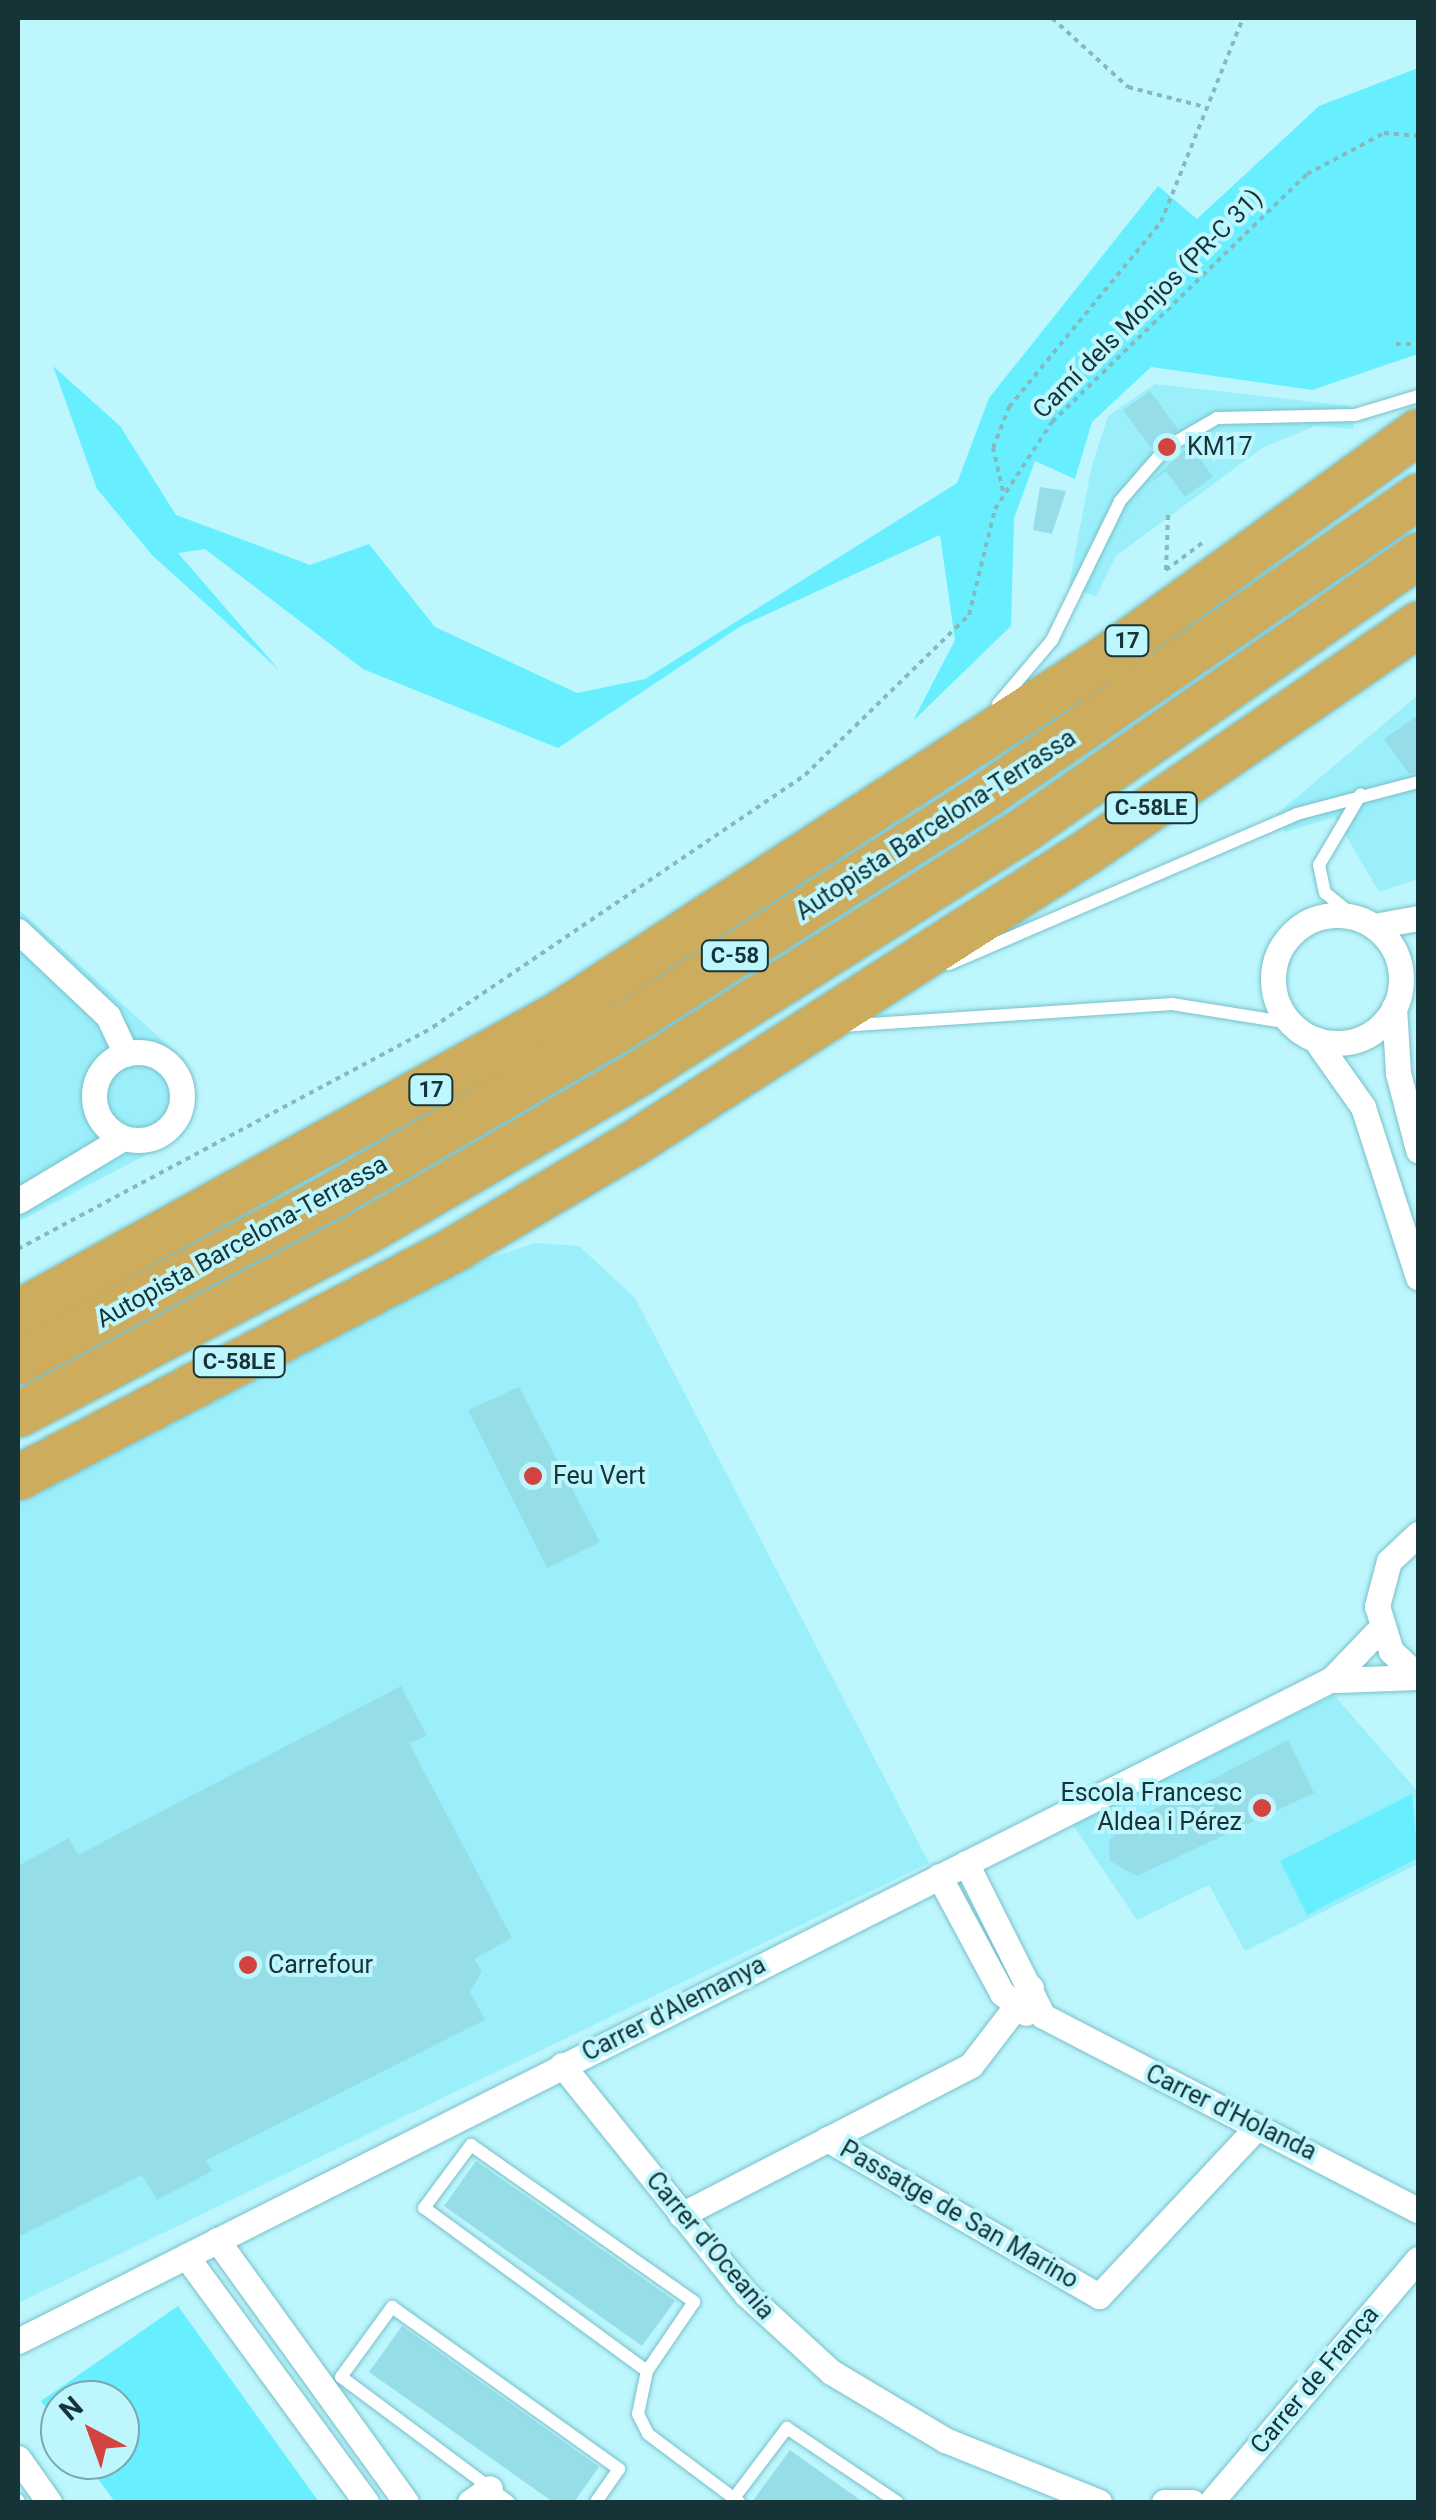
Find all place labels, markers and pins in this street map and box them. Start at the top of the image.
place label: KM17 [1187,432,1253,462]
marker: KM17 [1156,436,1178,458]
place label: Feu Vert [553,1461,646,1491]
marker: Feu Vert [522,1465,544,1487]
place label: Escola Francesc Aldea i Pérez [1060,1779,1242,1838]
marker: Escola Francesc Aldea i Pérez [1251,1797,1273,1819]
place label: Carrefour [268,1950,373,1980]
marker: Carrefour [237,1954,259,1976]

